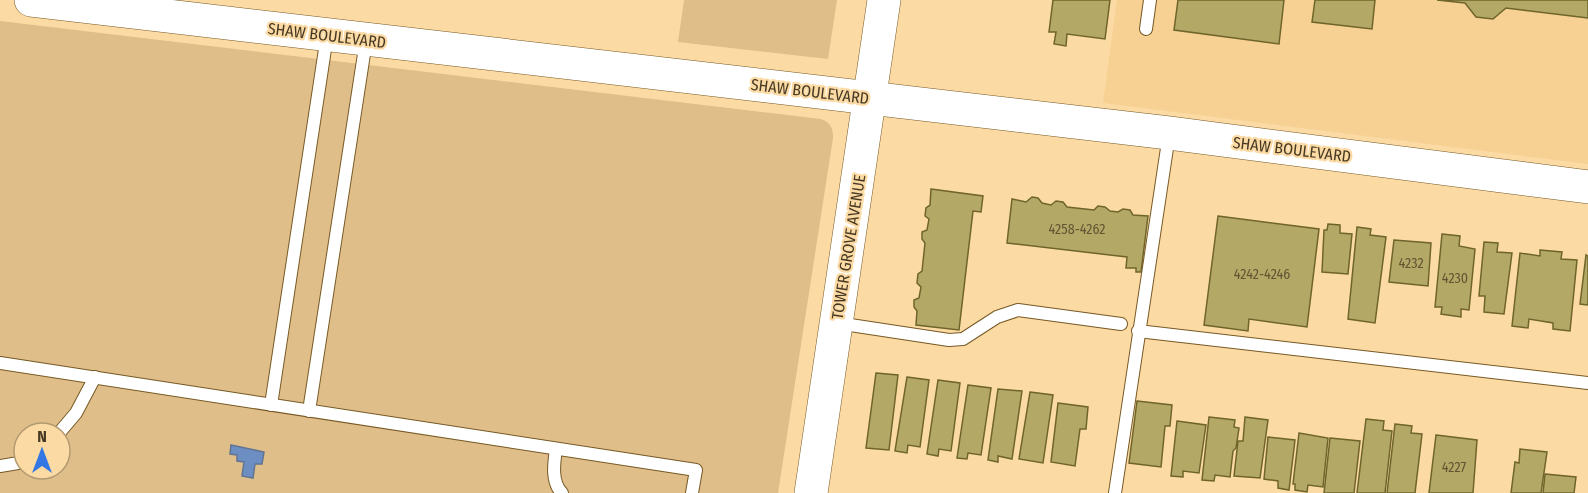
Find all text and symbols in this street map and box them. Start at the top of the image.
street label: SHAW BOULEVARD [267,19,387,52]
street label: SHAW BOULEVARD [750,75,870,108]
street label: SHAW BOULEVARD [1232,133,1352,166]
street label: TOWER GROVE AVENUE [828,173,869,321]
house number: 4258-4262 [1049,221,1105,238]
house number: 4232 [1398,255,1424,272]
house number: 4242-4246 [1234,266,1290,283]
house number: 4230 [1442,270,1468,287]
north arrow [12,421,72,481]
text: N [37,427,47,446]
house number: 4227 [1442,459,1467,476]

